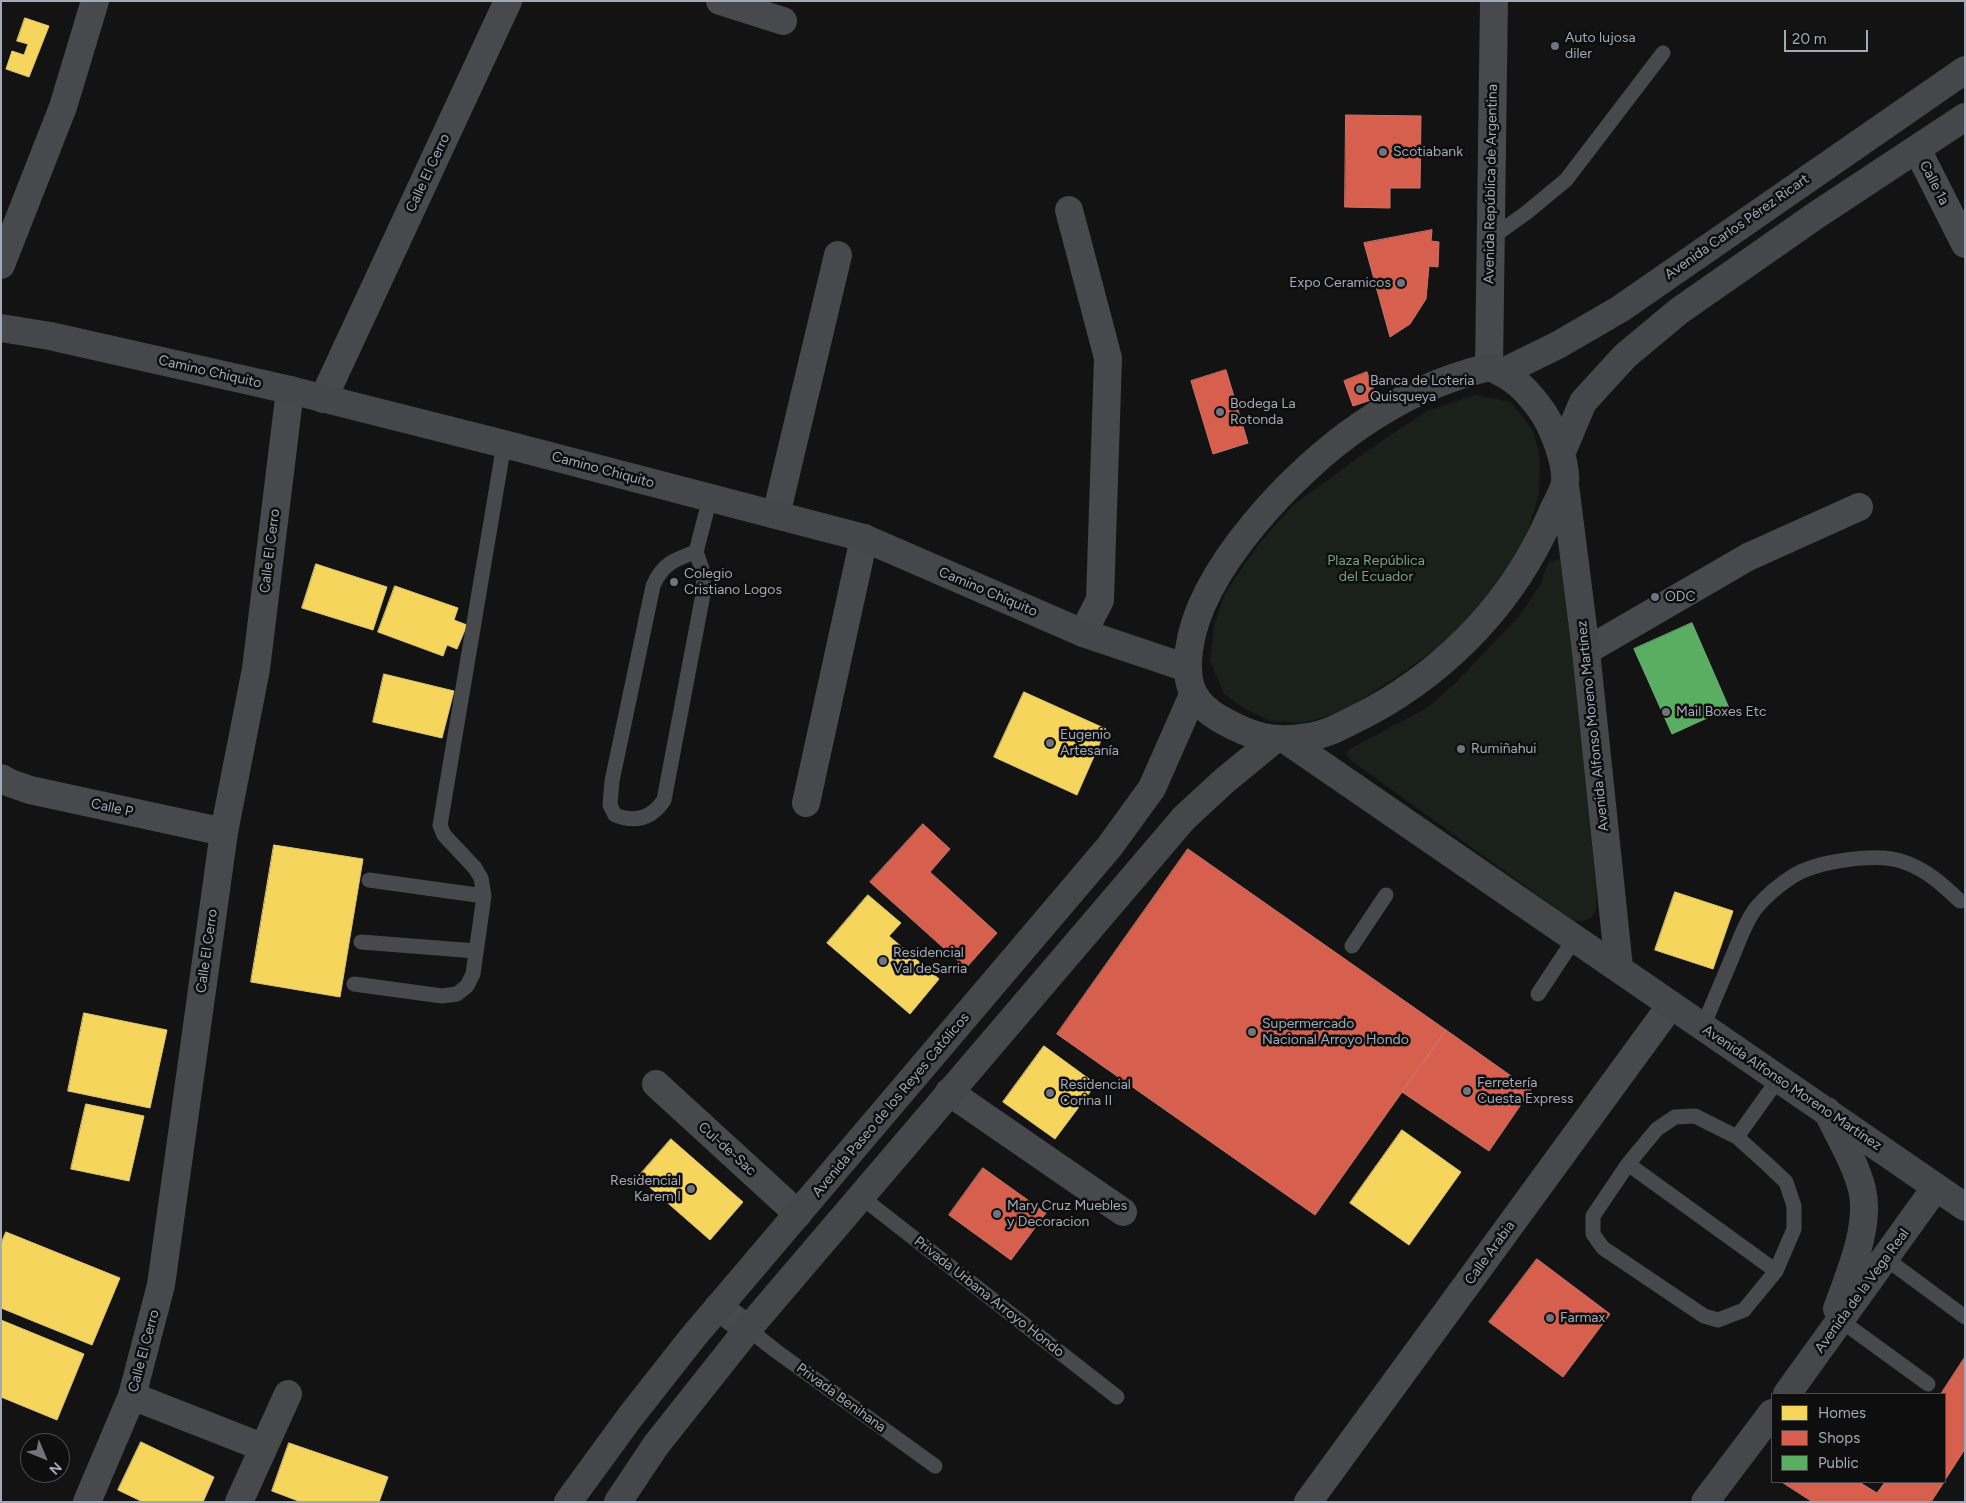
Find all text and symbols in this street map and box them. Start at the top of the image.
scale bar [1786,20,1870,52]
place label: Auto lujosa diler [1565,30,1636,62]
text: 20 m [1792,30,1826,48]
marker: Auto lujosa diler [1549,40,1561,52]
street label: Avenida República de Argentina [1481,84,1501,284]
street label: Calle El Cerro [403,131,453,215]
place label: Scotiabank [1393,144,1463,160]
marker: Scotiabank [1377,146,1389,158]
street label: Calle 1a [1916,158,1952,208]
street label: Avenida Carlos Pérez Ricart [1662,171,1812,283]
place label: Expo Ceramicos [1289,275,1391,291]
marker: Expo Ceramicos [1395,277,1407,289]
street label: Camino Chiquito [157,352,263,392]
place label: Banca de Loteria Quisqueya [1370,373,1474,406]
marker: Banca de Loteria Quisqueya [1354,383,1366,395]
place label: Bodega La Rotonda [1230,396,1296,428]
marker: Bodega La Rotonda [1214,406,1226,418]
street label: Camino Chiquito [550,448,656,492]
street label: Calle El Cerro [257,508,283,594]
park label: Plaza República del Ecuador [1327,553,1425,586]
street label: Camino Chiquito [936,564,1040,620]
place label: Colegio Cristiano Logos [684,566,782,598]
marker: Colegio Cristiano Logos [668,576,680,588]
place label: ODC [1665,589,1696,605]
marker: ODC [1649,591,1661,603]
street label: Avenida Alfonso Moreno Martínez [1574,620,1612,832]
place label: Mail Boxes Etc [1676,704,1767,720]
marker: Mail Boxes Etc [1660,706,1672,718]
place label: Eugenio Artesanía [1060,727,1119,760]
marker: Eugenio Artesanía [1044,737,1056,749]
place label: Rumiñahui [1471,741,1537,757]
marker: Rumiñahui [1455,743,1467,755]
street label: Calle P [89,795,135,821]
street label: Calle El Cerro [193,908,221,994]
place label: Residencial Val deSarria [893,945,967,978]
marker: Residencial Val deSarria [877,955,889,967]
street label: Avenida Paseo de los Reyes Católicos [809,1009,973,1201]
place label: Supermercado Nacional Arroyo Hondo [1262,1016,1409,1048]
street label: Avenida Alfonso Moreno Martínez [1699,1022,1885,1154]
marker: Supermercado Nacional Arroyo Hondo [1246,1026,1258,1038]
place label: Ferretería Cuesta Express [1477,1075,1574,1108]
place label: Residencial Corina II [1060,1077,1131,1110]
marker: Ferretería Cuesta Express [1461,1085,1473,1097]
marker: Residencial Corina II [1044,1087,1056,1099]
street label: Cul-de-Sac [695,1119,759,1179]
place label: Residencial Karem I [610,1173,681,1206]
marker: Residencial Karem I [685,1183,697,1195]
place label: Mary Cruz Muebles y Decoracion [1007,1198,1127,1230]
marker: Mary Cruz Muebles y Decoracion [991,1208,1003,1220]
street label: Calle Arabia [1461,1218,1519,1288]
street label: Avenida de la Vega Real [1811,1226,1913,1356]
street label: Privada Urbana Arroyo Hondo [911,1233,1067,1361]
street label: Calle El Cerro [125,1308,163,1394]
place label: Farmax [1560,1310,1605,1326]
marker: Farmax [1544,1312,1556,1324]
street label: Privada Benihana [793,1360,889,1436]
legend [1771,1393,1946,1483]
text: Homes [1818,1404,1866,1422]
text: Shops [1818,1429,1860,1447]
north arrow [20,1433,70,1483]
text: Public [1818,1454,1859,1472]
text: N [45,1458,65,1478]

